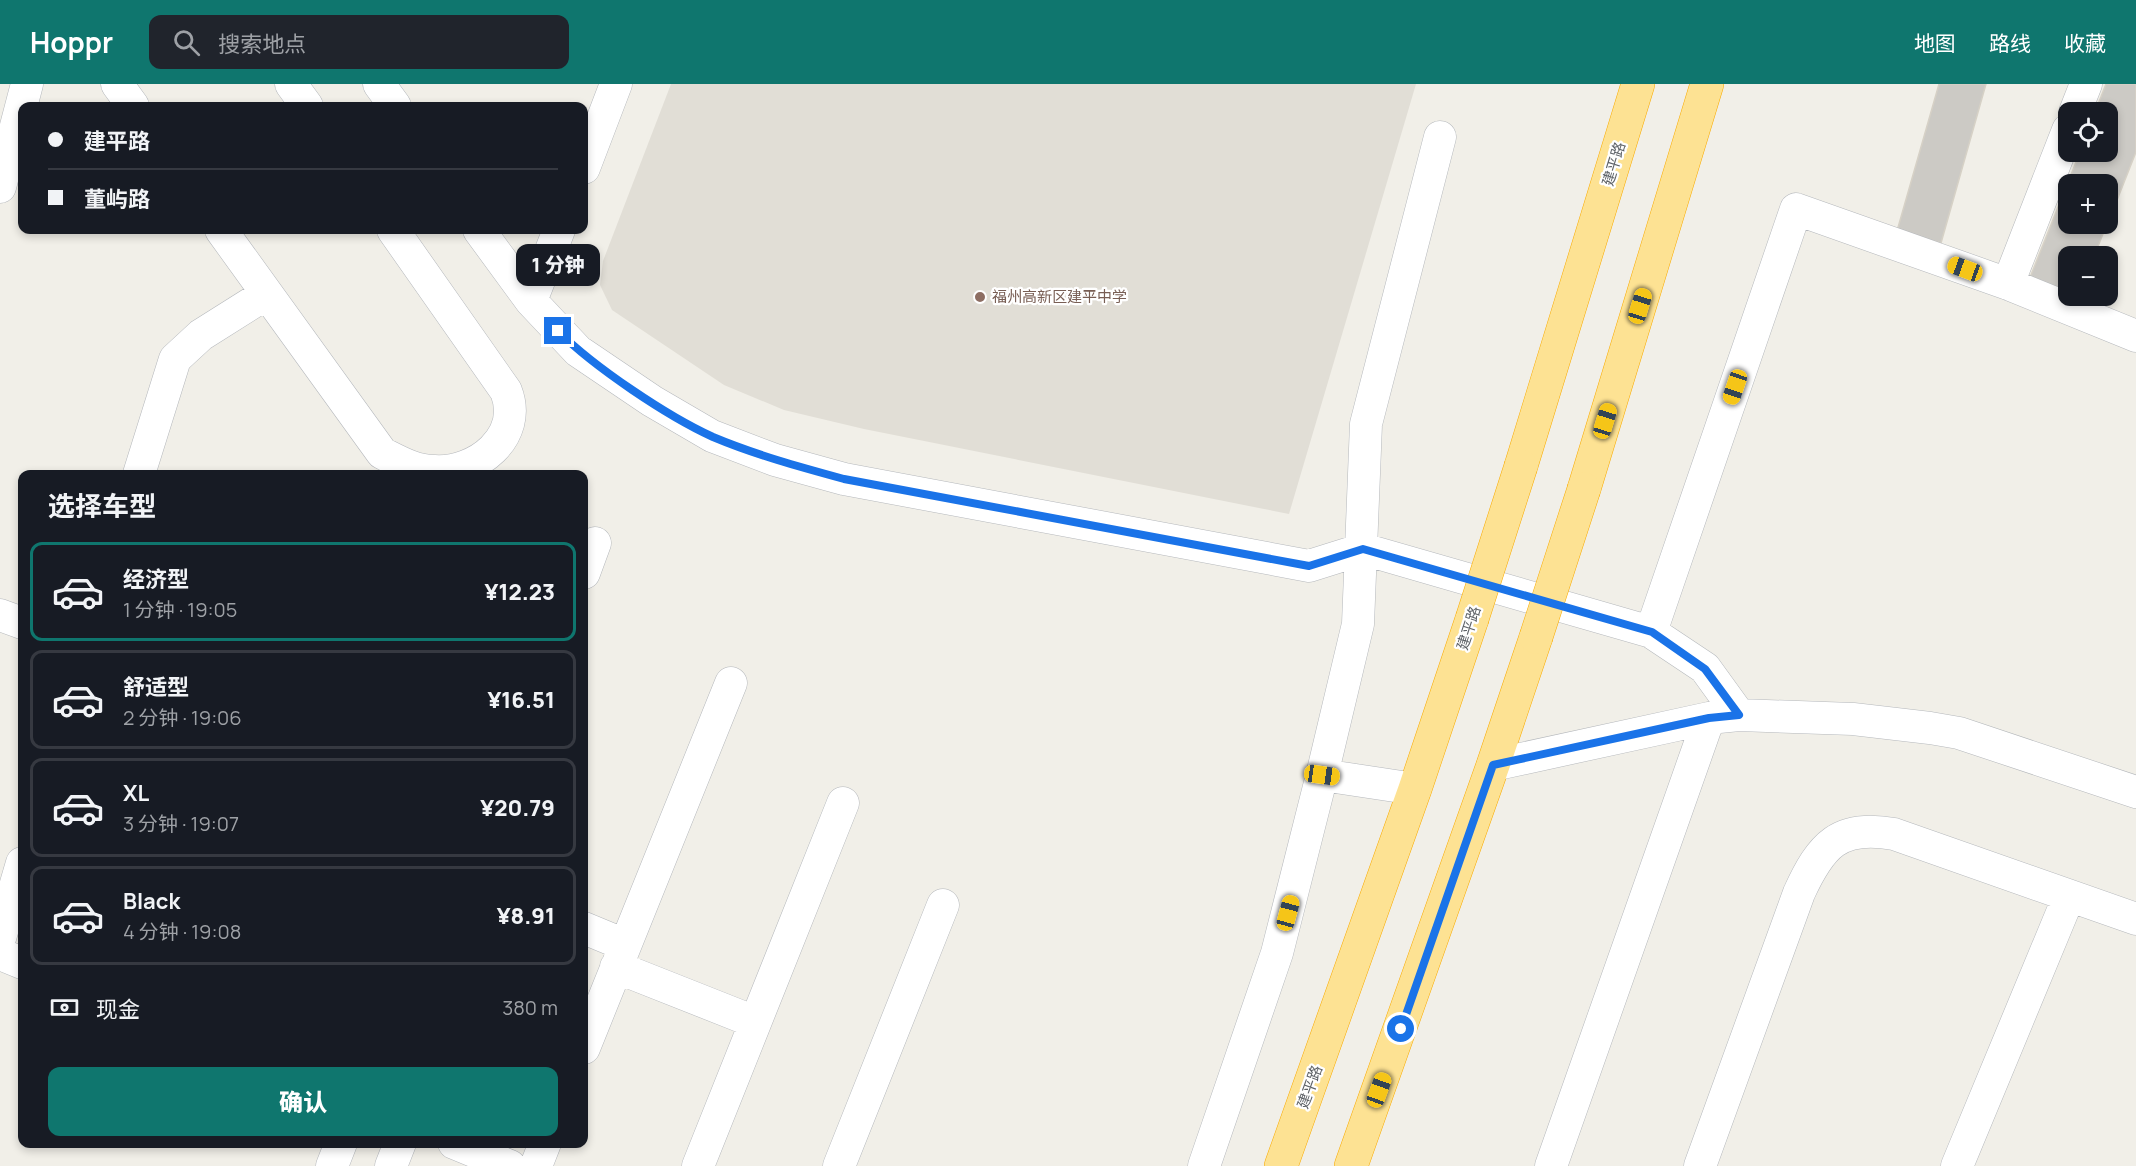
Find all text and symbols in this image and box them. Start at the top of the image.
search box [149,15,569,69]
text: Hoppr [30,23,113,61]
icon: search [170,26,203,59]
text: 搜索地点 [218,29,306,59]
text: 地图 [1914,29,1956,57]
text: 路线 [1989,29,2031,57]
text: 收藏 [2064,29,2106,57]
map controls [2058,102,2118,306]
button: locate [2058,102,2118,162]
text: 建平路 [84,126,150,156]
street label: 建平路 [1597,139,1630,188]
button: + [2058,174,2118,234]
text: 董屿路 [84,184,150,214]
callout: 1 分钟 [516,244,600,286]
button: − [2058,246,2118,306]
text: 1 分钟 [531,251,585,278]
car [1945,254,1985,284]
place label: 福州高新区建平中学 [992,286,1127,307]
car [1626,286,1654,326]
marker: 福州高新区建平中学 [973,290,987,304]
route end [544,317,571,344]
car [1721,367,1749,407]
car [1591,401,1619,441]
text: 选择车型 [48,487,156,524]
text: 经济型 [123,564,189,594]
icon: car [51,565,105,619]
text: ¥12.23 [485,577,555,607]
text: 1 分钟 · 19:05 [123,596,237,623]
street label: 建平路 [1452,603,1485,652]
text: 舒适型 [123,672,189,702]
icon: car [51,673,105,727]
text: ¥16.51 [487,685,555,715]
text: 2 分钟 · 19:06 [123,704,242,731]
car [1303,764,1341,786]
text: XL [123,778,149,808]
icon: car [51,781,105,835]
text: ¥20.79 [480,793,555,823]
text: 3 分钟 · 19:07 [123,810,239,837]
text: Black [123,886,180,916]
icon: car [51,889,105,943]
car [1275,893,1301,933]
text: ¥8.91 [497,901,555,931]
text: 4 分钟 · 19:08 [123,918,241,945]
icon: cash [48,991,81,1024]
text: 现金 [96,994,140,1024]
text: 380 m [502,994,558,1021]
route start [1387,1015,1414,1042]
street label: 建平路 [1292,1062,1327,1112]
button: 确认 [48,1067,558,1136]
car [1364,1070,1394,1110]

